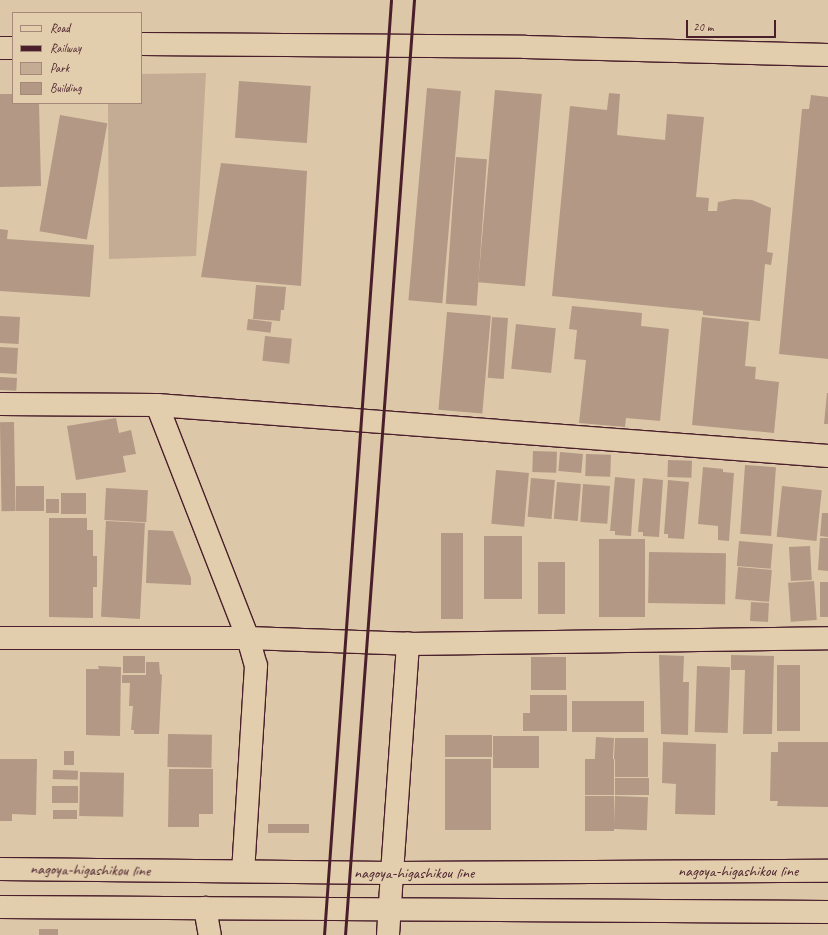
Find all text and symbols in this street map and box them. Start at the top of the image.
legend [12,12,142,104]
scale bar [688,12,778,38]
text: 20 m [693,19,713,35]
text: Road [50,20,70,36]
text: Railway [50,40,81,56]
text: Park [50,60,69,76]
text: Building [50,80,82,96]
street label: nagoya-higashikou line [30,859,150,881]
street label: nagoya-higashikou line [678,861,798,881]
street label: nagoya-higashikou line [354,863,474,883]

